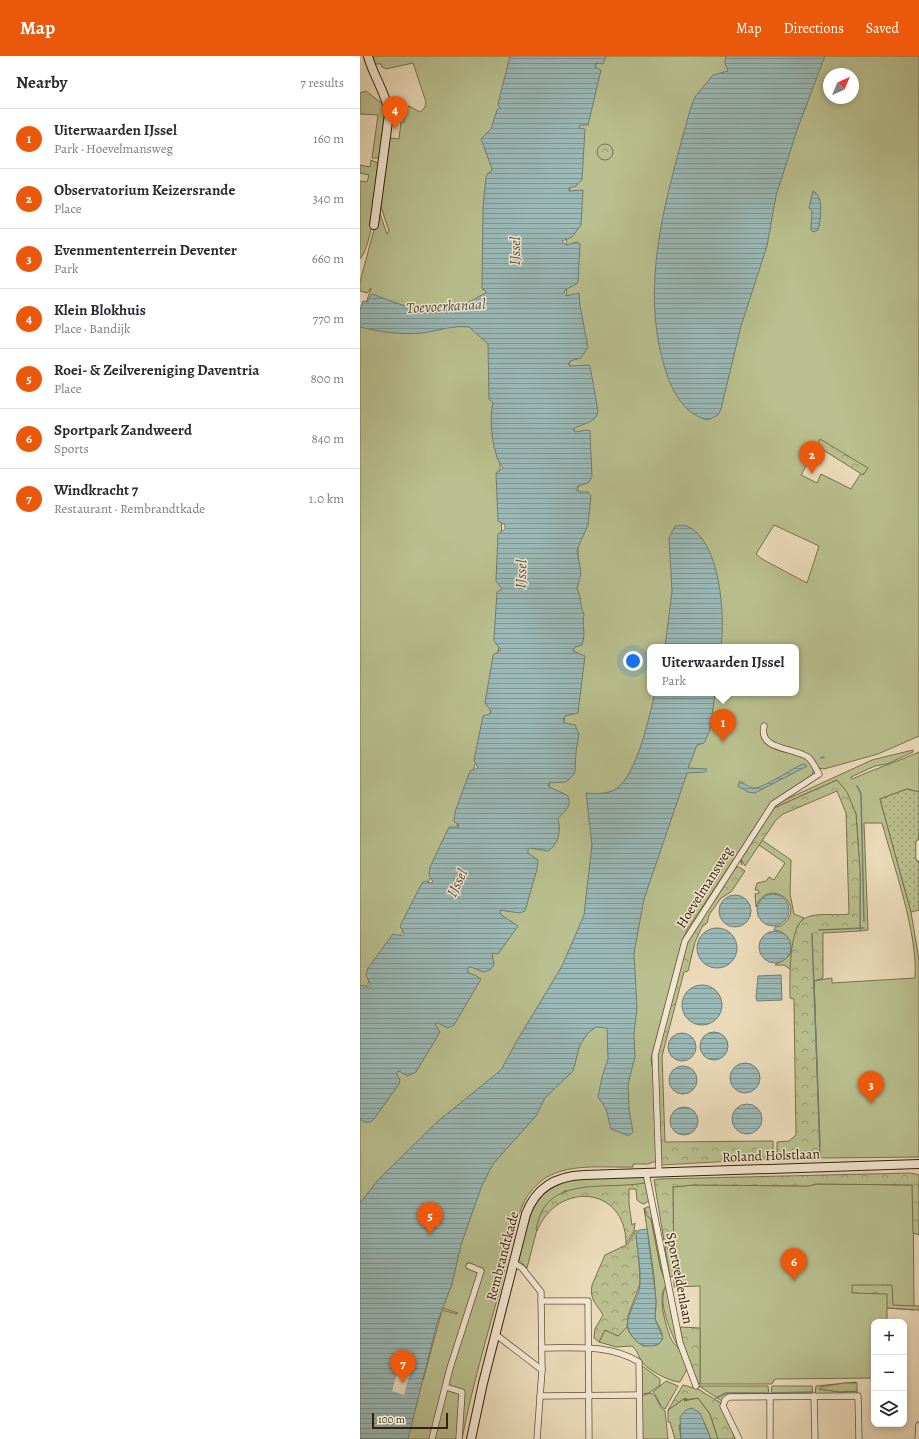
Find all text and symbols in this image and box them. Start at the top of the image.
text: Map [20,15,55,41]
text: Map [736,19,762,38]
text: Directions [784,19,844,38]
text: Saved [866,19,899,38]
north arrow [823,68,859,104]
text: Nearby [16,71,67,94]
text: 7 results [300,74,344,91]
pin: 4 [382,96,408,129]
text: Uiterwaarden IJssel [54,120,177,140]
text: 1 [27,130,31,147]
text: 160 m [313,130,344,147]
text: Park · Hoevelmansweg [54,140,173,157]
text: Observatorium Keizersrande [54,180,235,200]
text: 2 [26,190,32,207]
text: 340 m [312,190,344,207]
text: Place [54,200,82,217]
water label: IJssel [505,236,525,266]
text: Evenmententerrein Deventer [54,240,237,260]
text: 3 [26,250,32,267]
text: 660 m [312,250,344,267]
text: Park [54,260,78,277]
water label: Toevoerkanaal [406,294,486,318]
text: Klein Blokhuis [54,300,146,320]
text: 4 [26,310,32,327]
text: 770 m [313,310,344,327]
text: Place · Bandijk [54,320,131,337]
text: Roei- & Zeilvereniging Daventria [54,360,260,380]
text: 5 [26,370,32,387]
text: 800 m [310,370,344,387]
text: Place [54,380,82,397]
text: Sportpark Zandweerd [54,420,192,440]
text: 6 [26,430,32,447]
text: 840 m [311,430,344,447]
text: Sports [54,440,89,457]
pin: 2 [799,441,825,474]
text: Windkracht 7 [54,480,138,500]
text: 7 [26,490,32,507]
text: 1.0 km [309,490,344,507]
text: Restaurant · Rembrandtkade [54,500,205,517]
water label: IJssel [510,559,532,589]
popup [647,644,799,696]
your location [623,651,643,671]
text: Uiterwaarden IJssel [662,652,784,672]
text: Park [662,672,686,689]
pin: 1 [710,709,736,742]
street label: Hoevelmansweg [672,843,737,932]
water label: IJssel [442,865,472,900]
pin: 3 [858,1071,884,1104]
street label: Roland Holstlaan [722,1144,821,1167]
pin: 5 [417,1202,443,1235]
street label: Rembrandtkade [481,1209,524,1303]
street label: Sportveldenlaan [661,1231,698,1326]
pin: 6 [781,1248,807,1281]
map controls [871,1319,907,1427]
button: + [871,1319,907,1355]
pin: 7 [390,1350,416,1383]
button: − [871,1355,907,1391]
button: layers [871,1391,907,1427]
scale bar [372,1411,448,1430]
text: 100 m [378,1412,405,1427]

